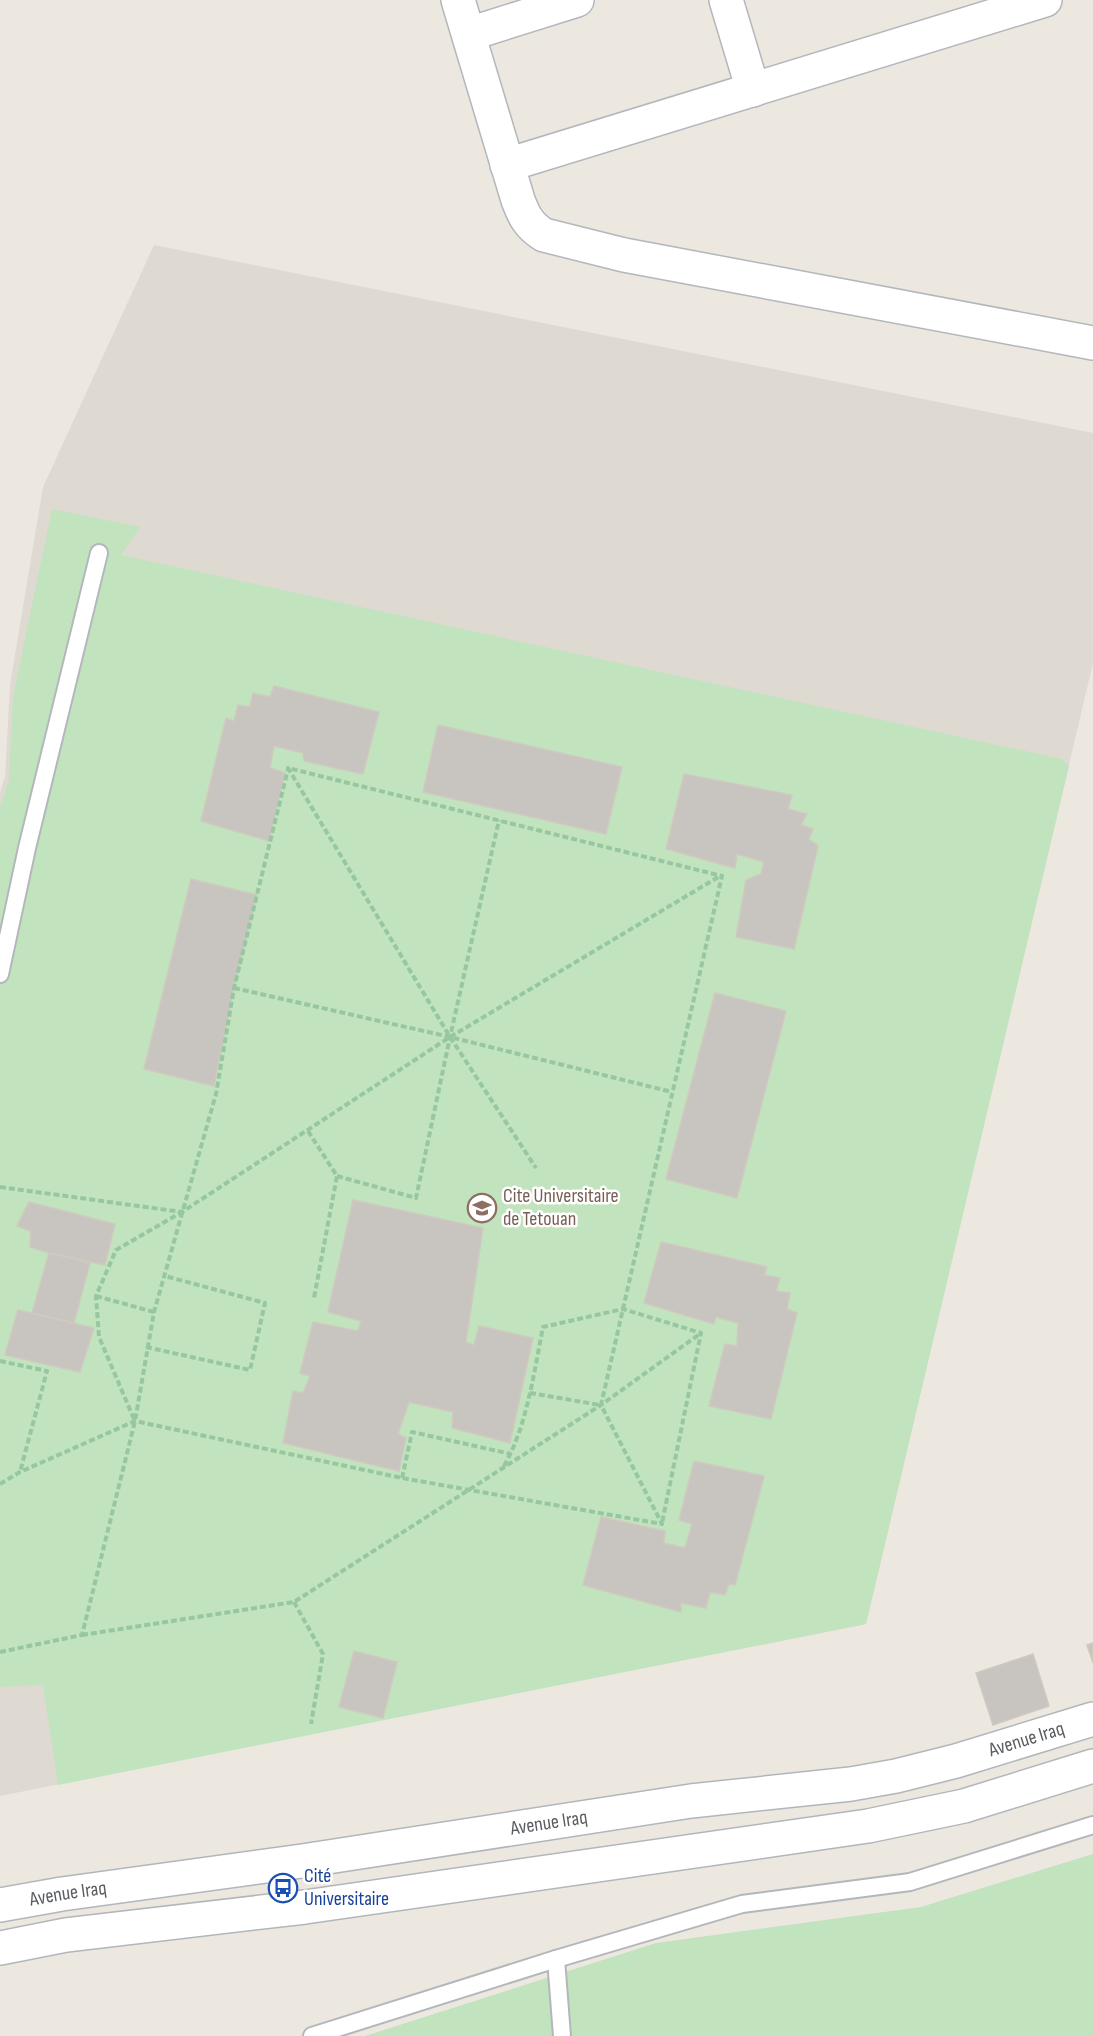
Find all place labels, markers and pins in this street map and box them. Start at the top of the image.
place label: Cite Universitaire de Tetouan [503,1184,619,1231]
school or university icon: Cite Universitaire de Tetouan [466,1192,498,1224]
place label: Cité Universitaire [304,1864,389,1911]
bus stop icon: Cité Universitaire [267,1872,299,1904]

